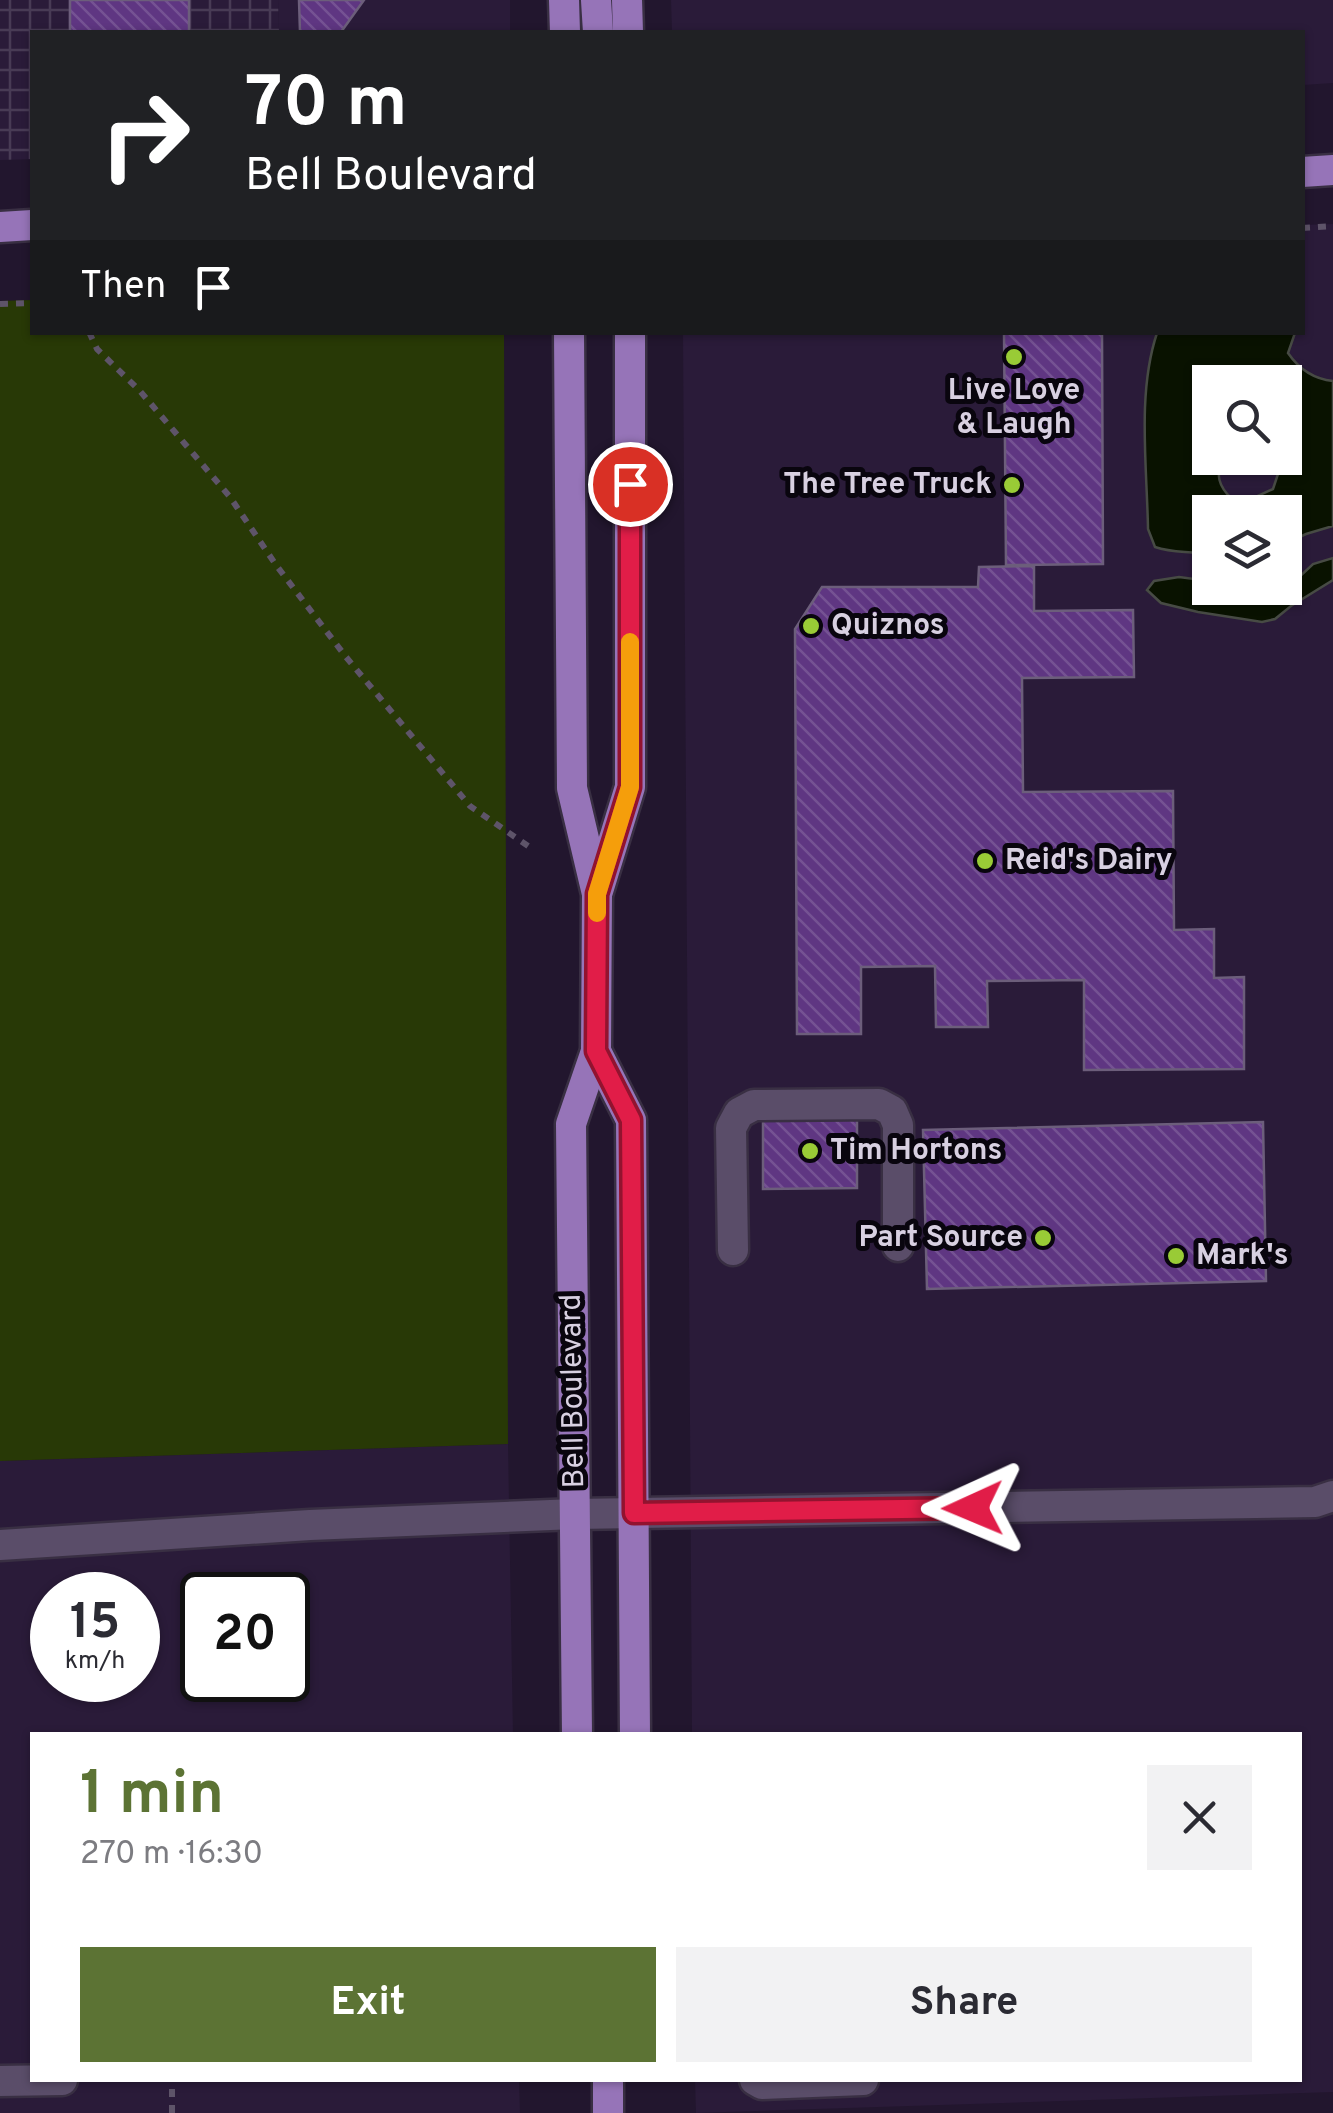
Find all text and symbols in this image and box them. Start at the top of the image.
text: 70 m [245,62,408,151]
icon: right [80,70,210,200]
text: Bell Boulevard [245,149,537,206]
icon: arrive [186,260,241,315]
text: Then [80,263,166,312]
marker: Live Love & Laugh [1003,346,1025,368]
map controls [1192,365,1302,605]
button: search [1192,365,1302,475]
place label: Live Love & Laugh [948,373,1080,444]
pin [588,442,673,527]
icon: arrive [603,457,658,512]
place label: The Tree Truck [783,467,992,504]
marker: The Tree Truck [1001,474,1023,496]
button: layers [1192,495,1302,605]
place label: Quiznos [831,608,945,645]
marker: Quiznos [800,615,822,637]
place label: Reid's Dairy [1005,843,1173,880]
marker: Reid's Dairy [974,850,996,872]
place label: Tim Hortons [830,1133,1002,1170]
marker: Tim Hortons [799,1140,821,1162]
place label: Part Source [858,1220,1023,1257]
marker: Part Source [1032,1227,1054,1249]
place label: Mark's [1196,1238,1288,1275]
marker: Mark's [1165,1245,1187,1267]
street label: Bell Boulevard [554,1293,594,1489]
position arrow [921,1456,1025,1560]
speed limit sign: 20 [180,1572,310,1702]
text: 15 [70,1593,120,1656]
text: km/h [65,1646,125,1678]
text: 1 min [80,1759,224,1835]
button: close [1147,1765,1252,1870]
text: 270 m · 16:30 [80,1835,263,1875]
button: Exit [80,1947,656,2062]
button: Share [676,1947,1252,2062]

